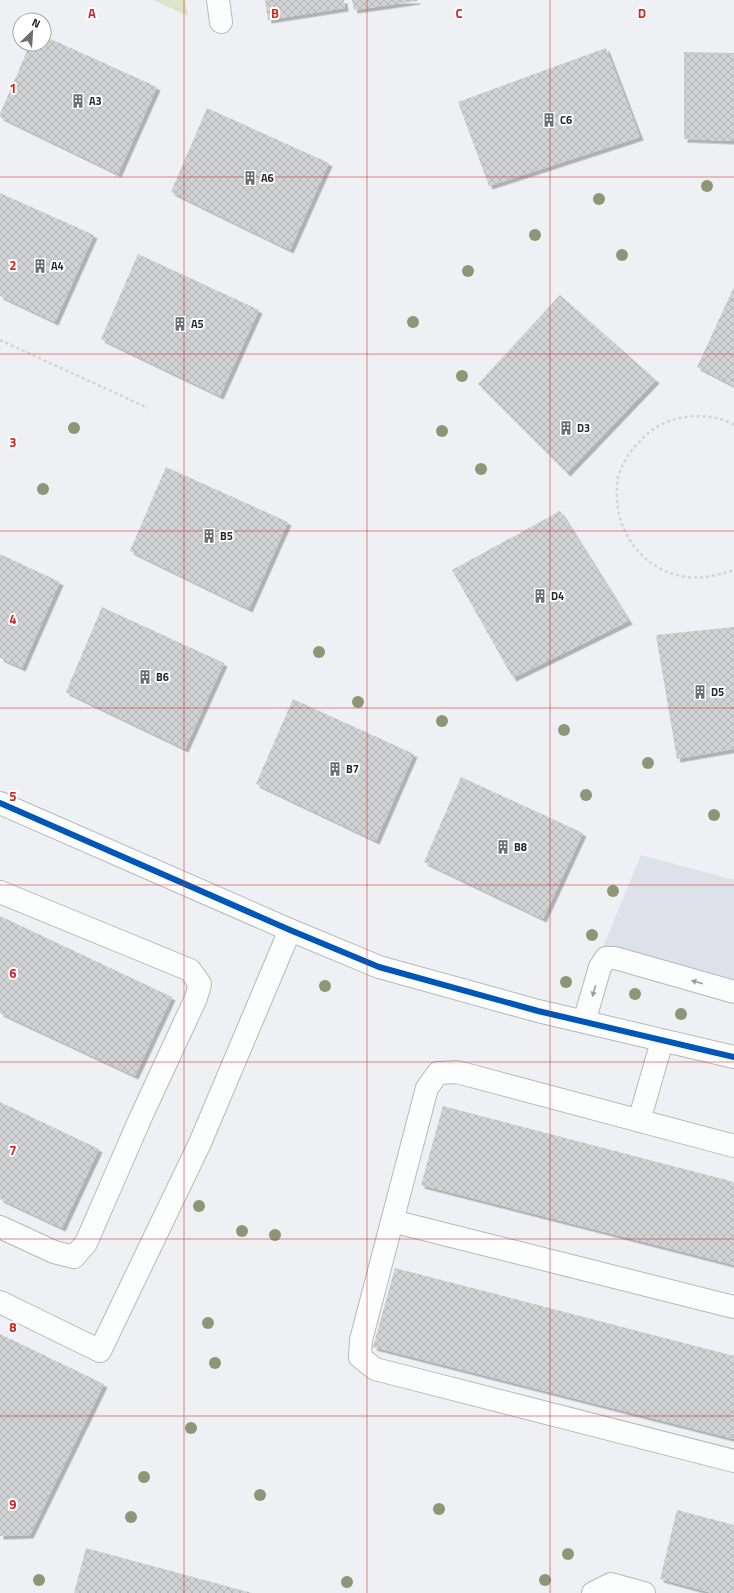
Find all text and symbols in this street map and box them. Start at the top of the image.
text: A [88,3,96,23]
text: B [271,3,279,23]
text: C [455,3,463,23]
text: D [638,3,646,23]
north arrow [12,12,52,52]
text: N [29,14,43,32]
text: 1 [9,78,17,98]
building icon: A3 [70,93,86,109]
place label: A3 [89,93,102,109]
building icon: C6 [541,112,557,128]
place label: C6 [560,112,572,128]
building icon: A6 [242,170,258,186]
place label: A6 [261,170,274,186]
text: 2 [9,255,17,275]
building icon: A4 [32,258,48,274]
place label: A4 [51,258,64,274]
building icon: A5 [172,316,188,332]
place label: A5 [191,316,204,332]
building icon: D3 [558,420,574,436]
place label: D3 [577,420,590,436]
text: 3 [9,432,17,452]
building icon: B5 [201,528,217,544]
place label: B5 [220,528,233,544]
building icon: D4 [532,588,548,604]
place label: D4 [551,588,564,604]
text: 4 [9,609,17,629]
building icon: B6 [137,669,153,685]
place label: B6 [156,669,169,685]
building icon: D5 [692,684,708,700]
place label: D5 [711,684,724,700]
building icon: B7 [327,761,343,777]
place label: B7 [346,761,359,777]
text: 5 [9,786,17,806]
building icon: B8 [495,839,511,855]
place label: B8 [514,839,527,855]
text: 6 [9,963,17,983]
one-way arrow [690,979,702,985]
one-way arrow [591,985,597,997]
text: 7 [9,1140,17,1160]
text: 8 [9,1317,17,1337]
text: 9 [9,1494,17,1514]

